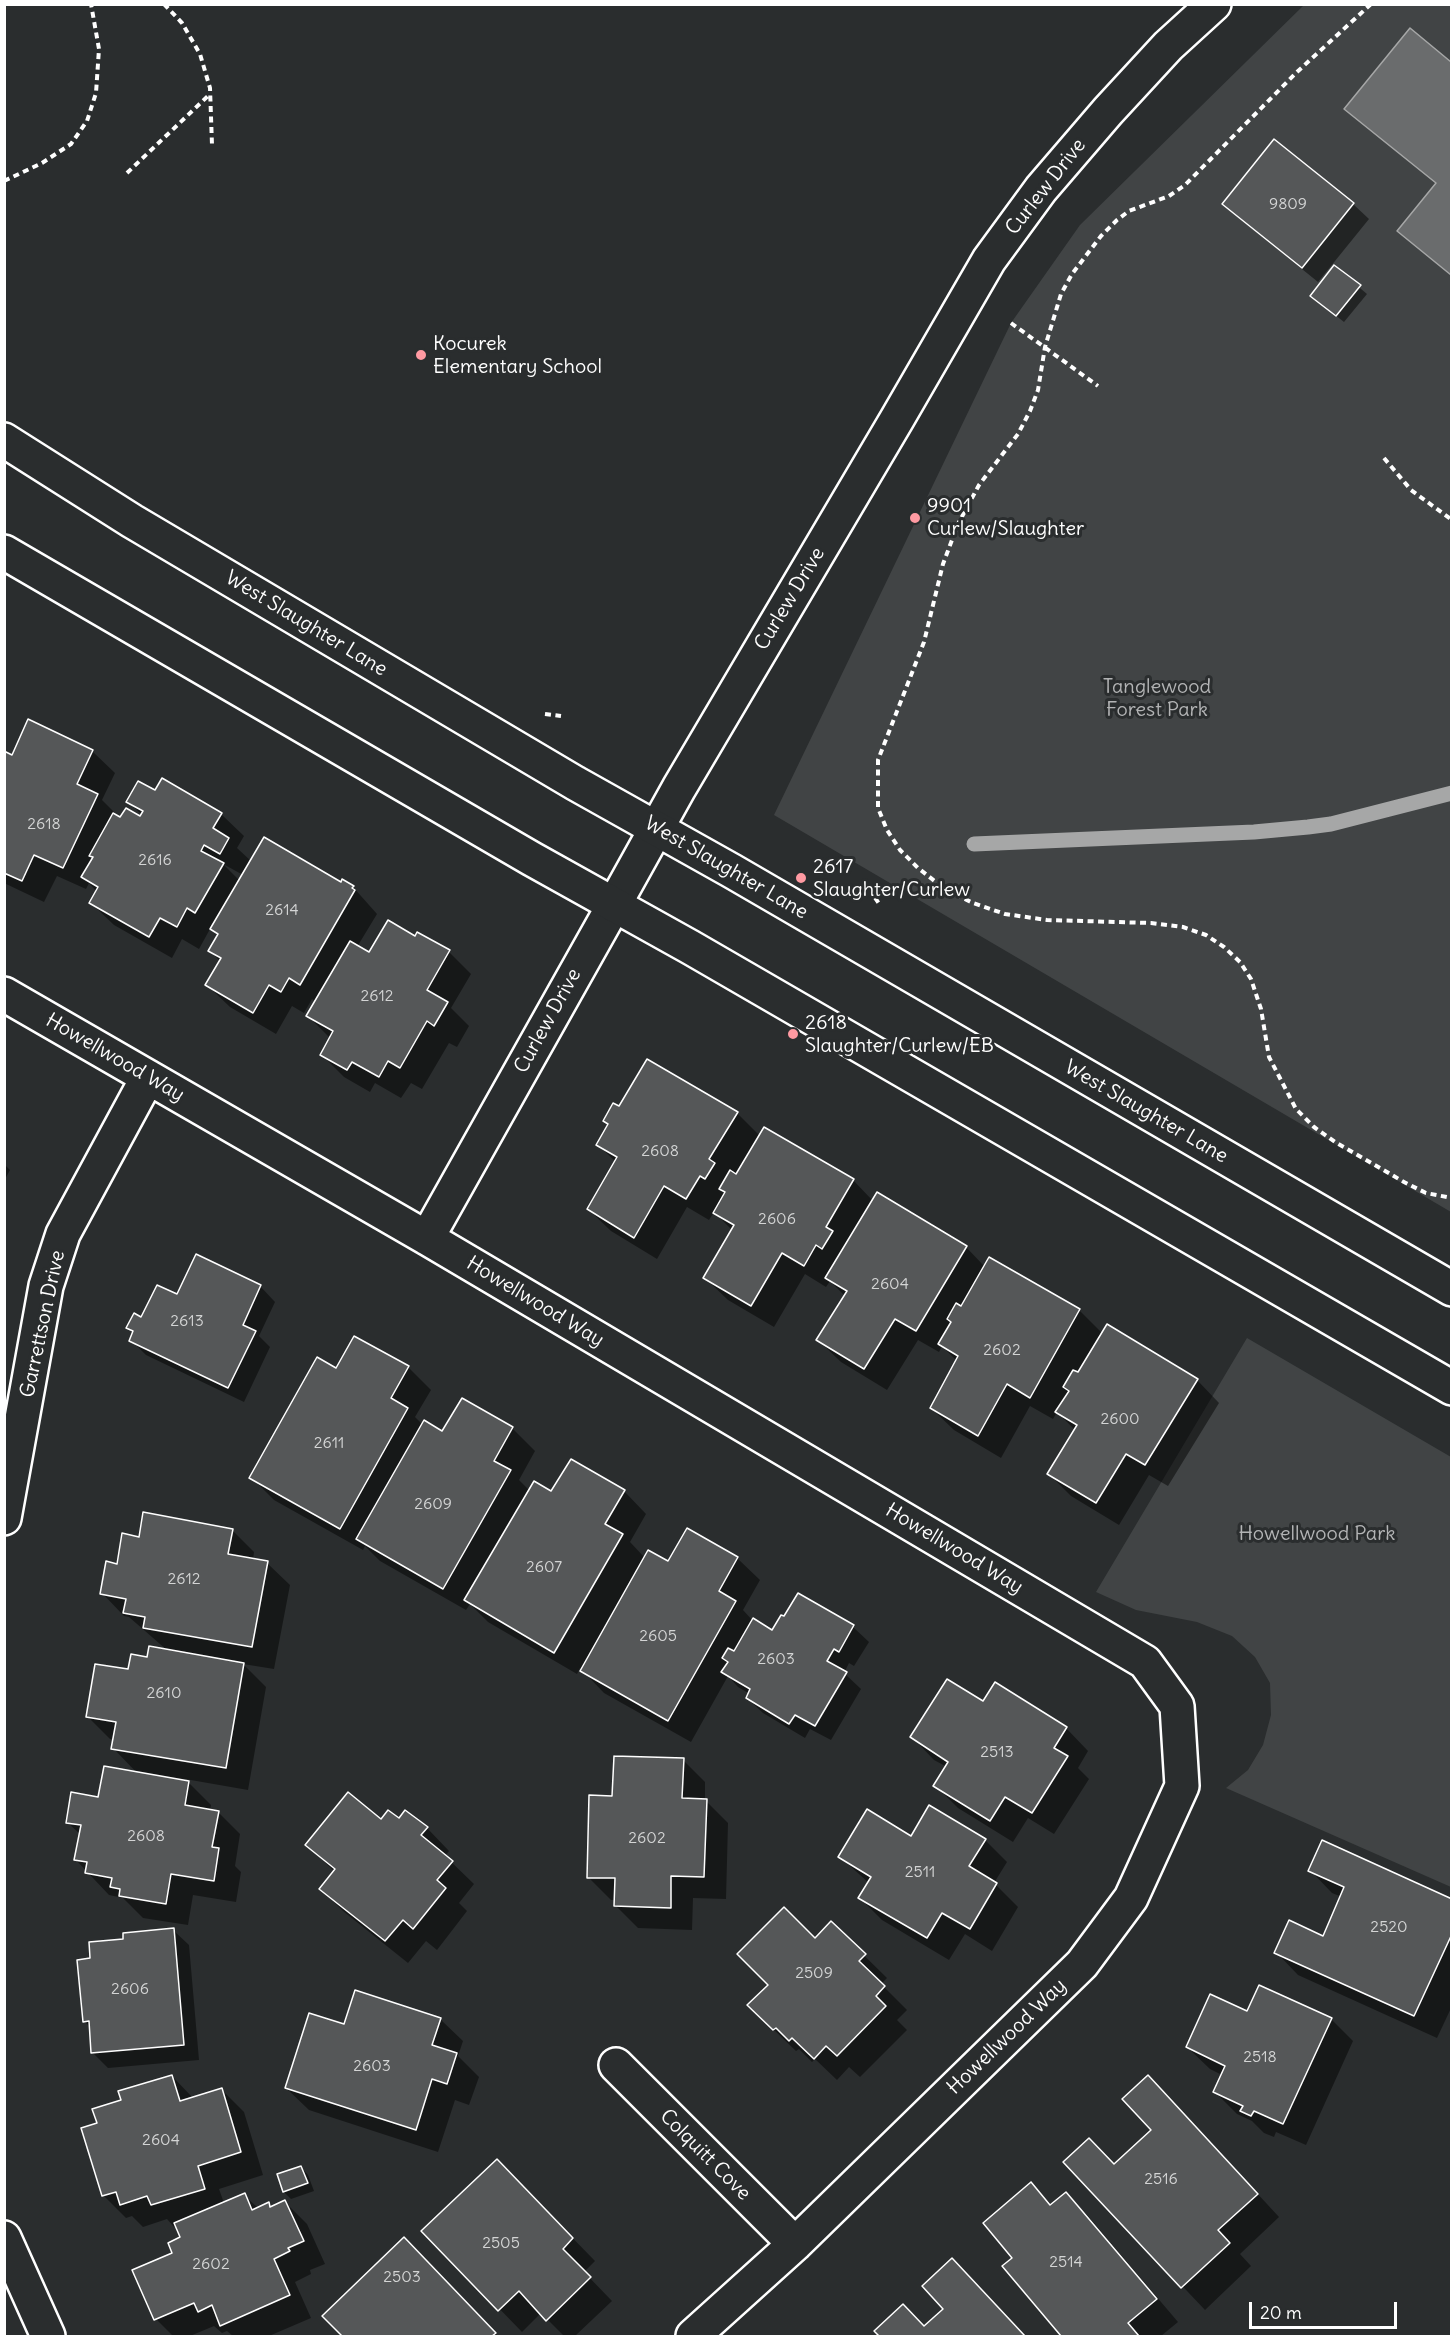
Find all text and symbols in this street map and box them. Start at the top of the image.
street label: Curlew Drive [1001,134,1091,240]
house number: 9809 [1269,194,1307,214]
place label: Kocurek Elementary School [433,332,602,379]
marker: Kocurek Elementary School [414,348,428,362]
place label: 9901 Curlew/Slaughter [927,494,1084,541]
marker: 9901 Curlew/Slaughter [908,511,922,525]
street label: Curlew Drive [750,543,830,655]
street label: West Slaughter Lane [221,566,391,682]
park label: Tanglewood Forest Park [1103,675,1211,722]
street label: West Slaughter Lane [640,811,812,925]
house number: 2618 [27,814,61,834]
house number: 2616 [138,850,172,870]
place label: 2617 Slaughter/Curlew [813,855,970,902]
marker: 2617 Slaughter/Curlew [794,871,808,885]
house number: 2614 [265,900,299,920]
street label: Curlew Drive [509,965,587,1077]
house number: 2612 [360,986,394,1006]
street label: Howellwood Way [41,1009,189,1107]
place label: 2618 Slaughter/Curlew/EB [805,1011,994,1058]
marker: 2618 Slaughter/Curlew/EB [786,1027,800,1041]
street label: West Slaughter Lane [1060,1055,1232,1169]
house number: 2608 [641,1141,679,1161]
house number: 2606 [758,1209,796,1229]
street label: Garrettson Drive [16,1248,70,1400]
street label: Howellwood Way [462,1252,608,1352]
house number: 2604 [871,1274,909,1294]
house number: 2613 [170,1311,204,1331]
house number: 2602 [983,1340,1021,1360]
house number: 2600 [1100,1409,1140,1429]
house number: 2611 [314,1433,344,1453]
house number: 2609 [414,1494,452,1514]
street label: Howellwood Way [881,1499,1027,1599]
park label: Howellwood Park [1238,1522,1396,1546]
house number: 2607 [526,1557,562,1577]
house number: 2612 [167,1569,201,1589]
house number: 2605 [639,1626,677,1646]
house number: 2603 [757,1649,795,1669]
house number: 2610 [147,1683,181,1703]
house number: 2513 [980,1742,1014,1762]
house number: 2608 [127,1826,165,1846]
house number: 2602 [628,1828,666,1848]
house number: 2511 [905,1862,935,1882]
house number: 2520 [1370,1917,1408,1937]
house number: 2509 [795,1963,833,1983]
street label: Howellwood Way [943,1974,1071,2100]
house number: 2606 [111,1979,149,1999]
house number: 2518 [1243,2047,1277,2067]
house number: 2603 [353,2056,391,2076]
street label: Colquitt Cove [655,2105,755,2205]
house number: 2604 [142,2130,180,2150]
house number: 2516 [1144,2169,1178,2189]
house number: 2505 [482,2233,520,2253]
house number: 2514 [1049,2252,1083,2272]
house number: 2602 [192,2254,230,2274]
house number: 2503 [383,2267,421,2287]
scale bar [1252,2290,1400,2328]
text: 20 m [1260,2301,1302,2324]

